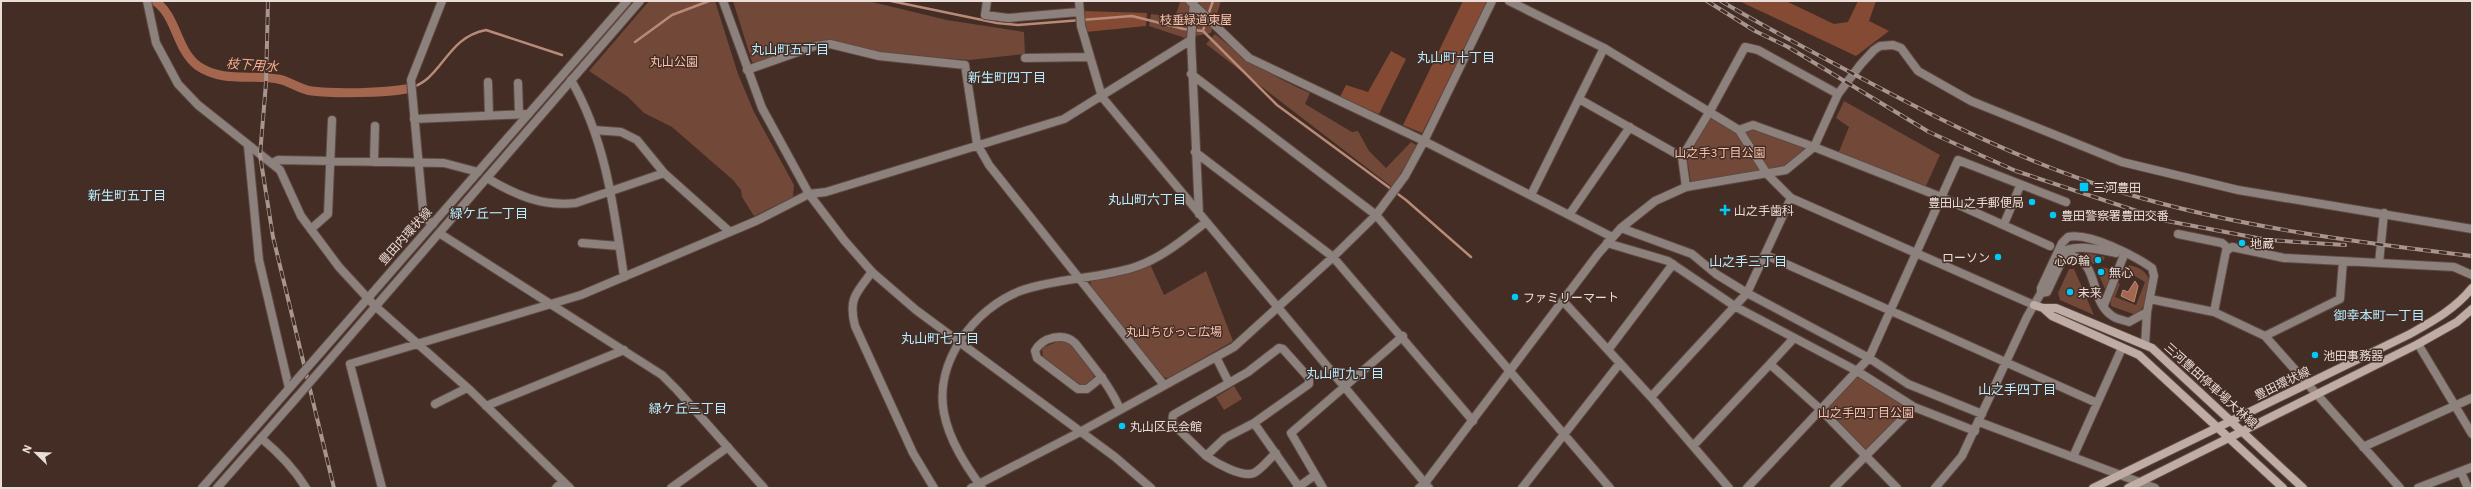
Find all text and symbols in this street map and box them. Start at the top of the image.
park label: 枝垂緑道東屋 [1160,12,1232,27]
district label: 丸山町五丁目 [751,41,829,58]
district label: 丸山町十丁目 [1417,49,1495,66]
park label: 丸山公園 [650,54,698,69]
water label: 枝下用水 [225,55,281,75]
district label: 新生町四丁目 [968,69,1046,86]
park label: 山之手3丁目公園 [1674,145,1766,160]
place label: 三河豊田 [2093,180,2141,195]
marker: 三河豊田 [2078,181,2090,193]
district label: 新生町五丁目 [88,187,166,204]
district label: 丸山町六丁目 [1108,191,1186,208]
place label: 豊田山之手郵便局 [1928,195,2024,210]
marker: 豊田山之手郵便局 [2027,197,2037,207]
place label: 山之手歯科 [1734,203,1794,218]
street label: 豊田内環状線 [375,204,435,268]
marker: 山之手歯科 [1719,204,1731,216]
district label: 緑ケ丘一丁目 [450,205,528,222]
place label: 豊田警察署豊田交番 [2061,208,2169,223]
marker: 豊田警察署豊田交番 [2048,210,2058,220]
place label: 地蔵 [2250,236,2274,251]
marker: 地蔵 [2237,238,2247,248]
place label: ローソン [1942,250,1990,265]
marker: ローソン [1993,252,2003,262]
district label: 山之手三丁目 [1709,253,1787,270]
place label: 心の輪 [2054,253,2090,268]
marker: 心の輪 [2093,255,2103,265]
place label: 無心 [2109,265,2133,280]
marker: 無心 [2096,267,2106,277]
place label: 未来 [2078,285,2102,300]
marker: 未来 [2065,287,2075,297]
place label: ファミリーマート [1523,290,1619,305]
marker: ファミリーマート [1510,292,1520,302]
district label: 御幸本町一丁目 [2333,307,2425,324]
park label: 丸山ちびっこ広場 [1126,324,1222,339]
district label: 丸山町七丁目 [901,330,979,347]
street label: 三河豊田停車場大林線 [2161,339,2261,431]
place label: 池田事務器 [2323,348,2383,363]
marker: 池田事務器 [2310,350,2320,360]
street label: 豊田環状線 [2252,363,2312,403]
district label: 丸山町九丁目 [1306,365,1384,382]
district label: 山之手四丁目 [1978,381,2056,398]
district label: 緑ケ丘三丁目 [649,400,727,417]
park label: 山之手四丁目公園 [1818,405,1914,420]
place label: 丸山区民会館 [1130,419,1202,434]
marker: 丸山区民会館 [1117,421,1127,431]
north arrow [16,433,56,473]
text: N [19,443,35,455]

